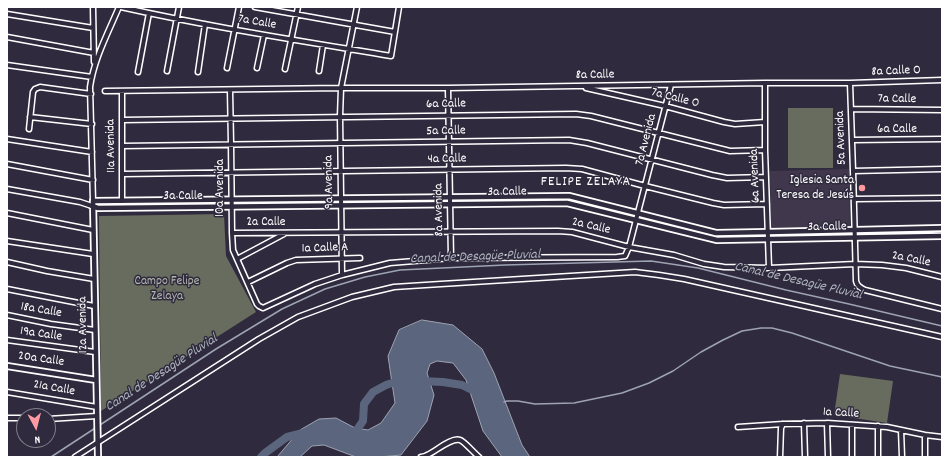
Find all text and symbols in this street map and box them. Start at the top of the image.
street label: 7a Calle [237,12,277,34]
street label: 8a Calle O [871,63,921,81]
street label: 8a Calle [576,68,614,84]
street label: 7a Calle O [649,86,701,112]
street label: 7a Calle [878,92,916,108]
street label: 6a Calle [426,97,466,113]
street label: 5a Avenida [833,111,851,165]
street label: 7a Avenida [633,112,661,168]
street label: 11a Avenida [104,119,120,173]
street label: 6a Calle [877,122,917,138]
street label: 5a Calle [426,124,466,140]
street label: 6a Avenida [747,149,765,203]
street label: 4a Calle [427,152,467,168]
street label: 9a Avenida [322,155,338,209]
street label: 10a Avenida [213,159,229,217]
place label: Iglesia Santa Teresa de Jesús [776,173,854,204]
district label: FELIPE ZELAYA [541,175,631,191]
street label: 8a Avenida [432,183,448,237]
marker: Iglesia Santa Teresa de Jesús [857,183,867,193]
street label: 3a Calle [487,185,527,201]
street label: 3a Calle [163,189,203,205]
street label: 2a Calle [246,215,286,231]
street label: 2a Calle [570,215,612,239]
street label: 3a Calle [807,220,847,236]
street label: 1a Calle A [302,240,348,258]
water label: Canal de Desagüe Pluvial [410,247,540,269]
street label: 2a Calle [890,249,932,271]
water label: Canal de Desagüe Pluvial [733,259,863,305]
park label: Campo Felipe Zelaya [135,274,199,305]
street label: 12a Avenida [76,297,92,353]
street label: 18a Calle [19,300,63,322]
street label: 19a Calle [19,324,63,346]
water label: Canal de Desagüe Pluvial [103,331,221,417]
street label: 20a Calle [17,349,65,371]
street label: 21a Calle [32,378,76,400]
street label: 1a Calle [822,405,860,423]
north arrow [16,408,56,448]
text: N [34,431,41,447]

